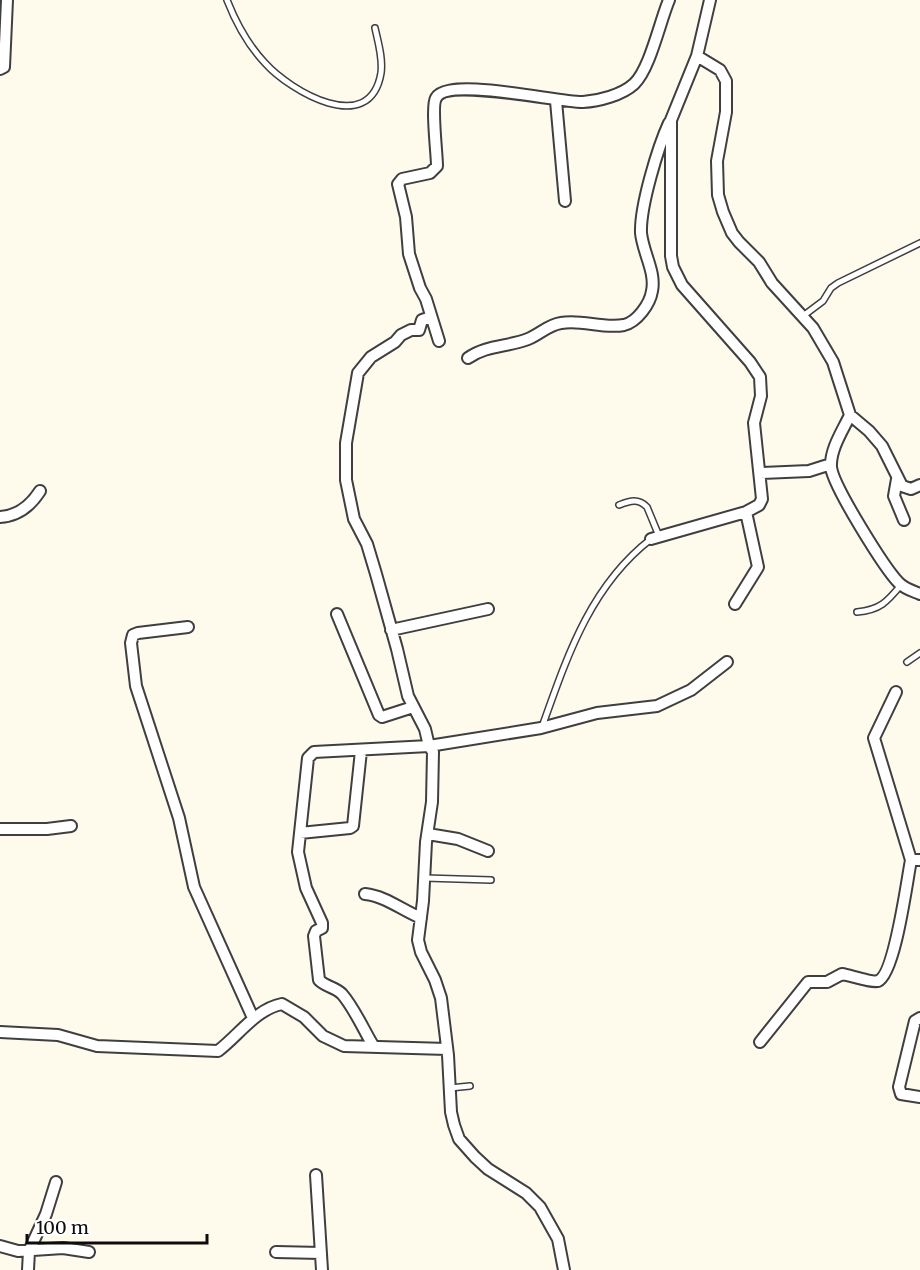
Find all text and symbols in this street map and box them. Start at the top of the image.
scale bar [27,1207,207,1245]
text: 100 m [36,1216,89,1239]

